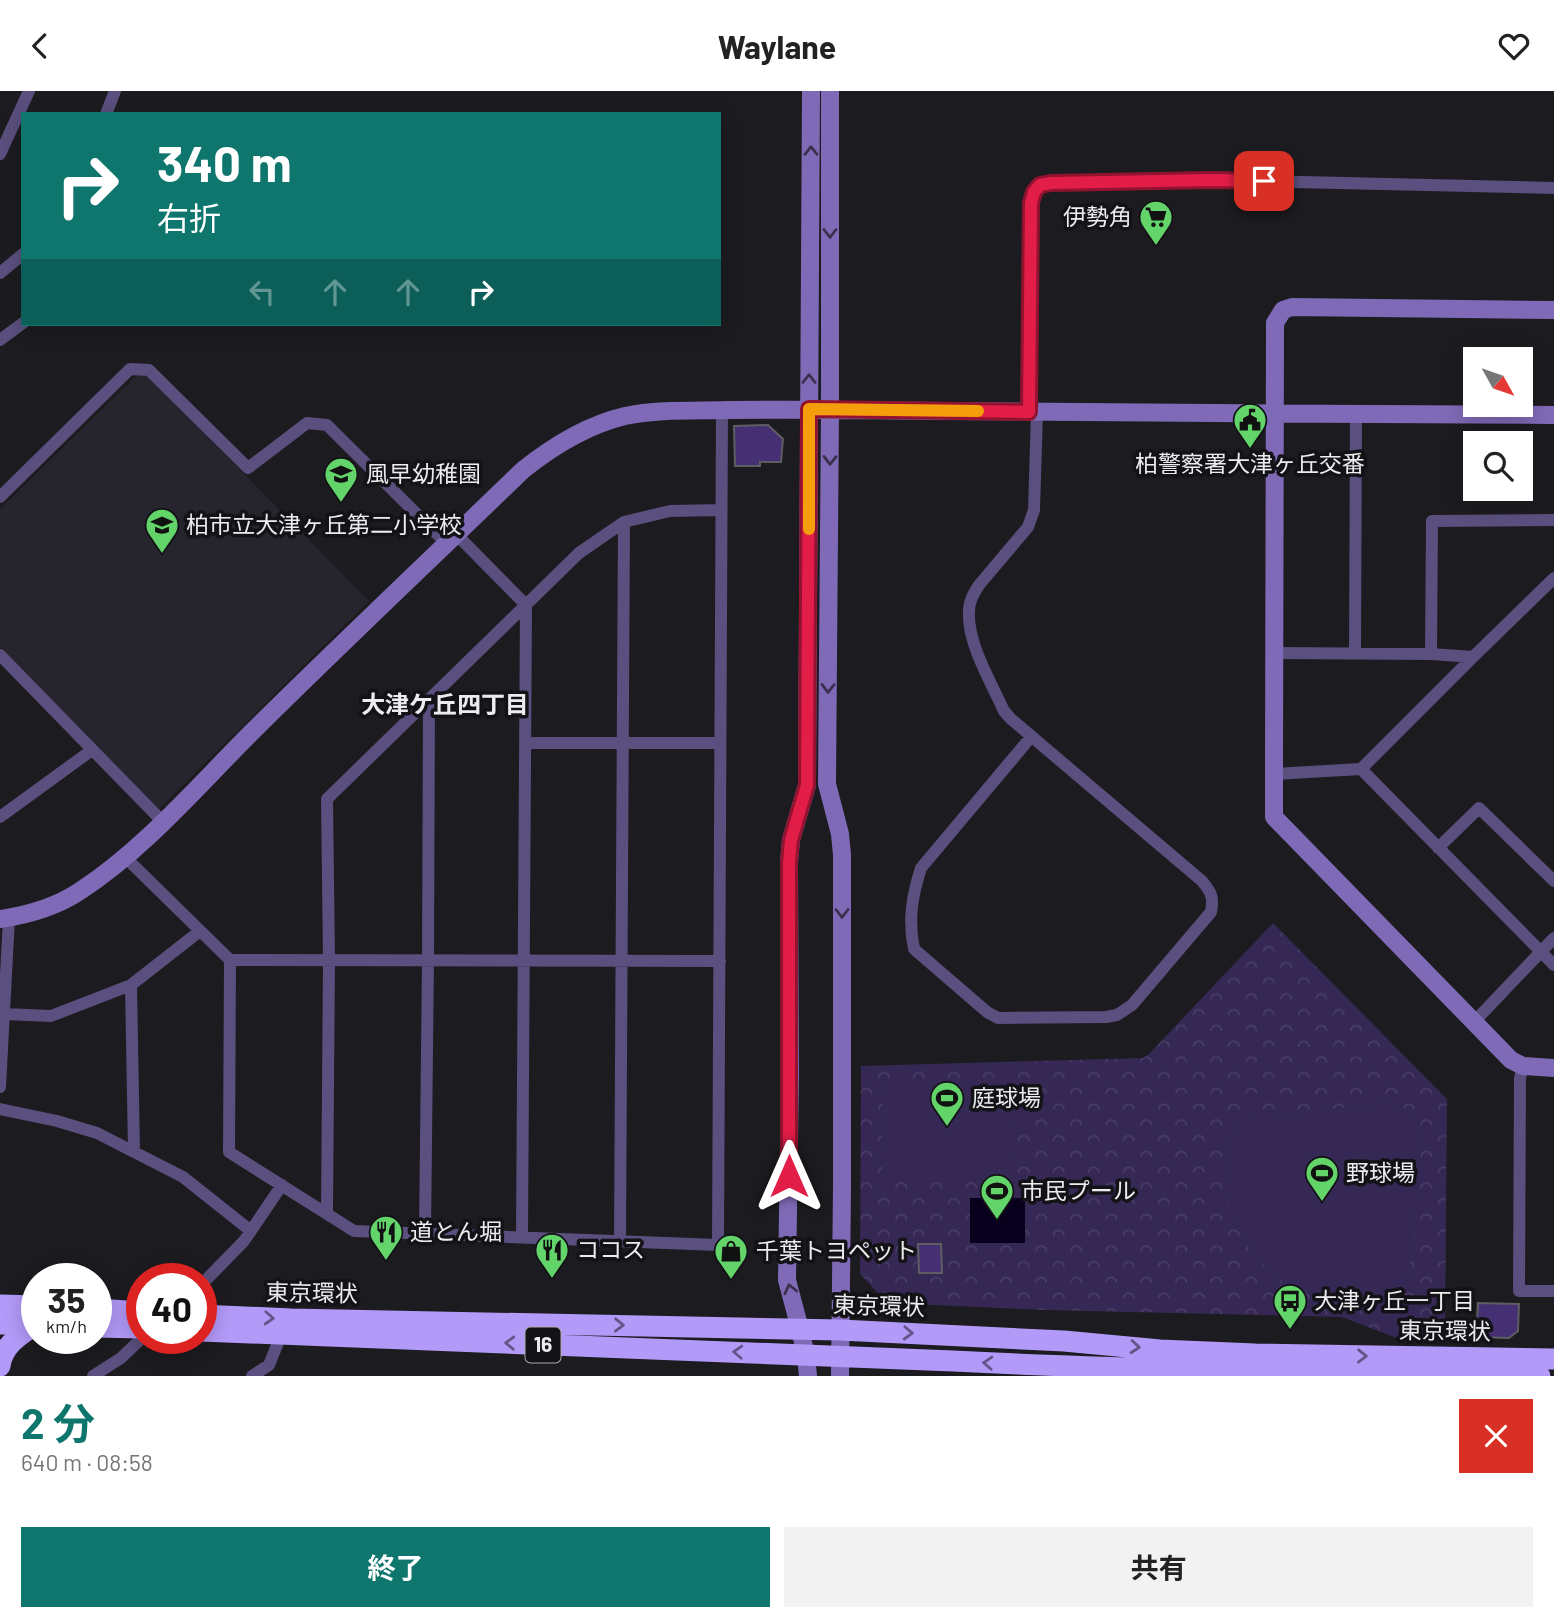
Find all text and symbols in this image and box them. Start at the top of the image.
icon: back [21,27,59,65]
text: Waylane [718,27,836,65]
icon: heart [1495,27,1533,65]
text: 340 m [157,133,292,192]
icon: right [42,140,133,231]
one-way arrow [803,145,819,156]
pin [1234,151,1294,211]
icon: arrive [1245,162,1283,200]
text: 右折 [157,198,221,236]
supermarket icon: 伊勢角 [1137,198,1175,247]
place label: 伊勢角 [1063,202,1132,230]
one-way arrow [822,228,838,238]
icon: left [243,273,281,311]
icon: ahead [316,273,354,311]
icon: ahead [389,273,427,311]
icon: right [462,273,500,311]
north arrow [1463,347,1533,417]
map controls [1463,347,1533,501]
one-way arrow [802,373,817,384]
public building icon: 柏警察署大津ヶ丘交番 [1231,401,1269,450]
button: search [1463,431,1533,501]
place label: 柏警察署大津ヶ丘交番 [1135,449,1365,477]
school or university icon: 風早幼稚園 [322,455,360,504]
one-way arrow [822,455,838,466]
place label: 風早幼稚園 [366,459,481,487]
school or university icon: 柏市立大津ヶ丘第二小学校 [143,506,181,555]
place label: 柏市立大津ヶ丘第二小学校 [186,510,462,538]
one-way arrow [820,683,836,693]
district label: 大津ケ丘四丁目 [361,689,529,718]
one-way arrow [834,909,850,919]
sports icon: 庭球場 [928,1079,966,1128]
place label: 庭球場 [972,1083,1041,1111]
position arrow [752,1139,826,1213]
sports icon: 野球場 [1303,1154,1341,1203]
place label: 野球場 [1346,1158,1415,1186]
sports icon: 市民プール [978,1172,1016,1221]
place label: 市民プール [1021,1176,1136,1204]
restaurant icon: 道とん堀 [367,1213,405,1262]
place label: 道とん堀 [410,1217,502,1245]
restaurant icon: ココス [533,1231,571,1280]
shop icon: 千葉トヨペット [712,1232,750,1281]
place label: ココス [576,1235,645,1263]
place label: 千葉トヨペット [756,1236,917,1264]
speed limit sign: 40 [126,1263,217,1354]
street label: 東京環状 [266,1277,358,1307]
text: 35 [48,1278,85,1320]
bus stop icon: 大津ヶ丘一丁目 [1271,1282,1309,1331]
one-way arrow [784,1283,798,1295]
place label: 大津ヶ丘一丁目 [1314,1286,1475,1314]
street label: 東京環状 [833,1289,925,1321]
one-way arrow [264,1310,275,1325]
text: km/h [46,1315,87,1337]
street label: 東京環状 [1399,1315,1491,1345]
one-way arrow [614,1317,625,1333]
one-way arrow [903,1326,914,1341]
road number: 16 [526,1327,560,1363]
one-way arrow [505,1336,516,1351]
one-way arrow [1129,1340,1141,1355]
one-way arrow [732,1345,743,1360]
one-way arrow [1358,1348,1368,1364]
one-way arrow [982,1355,993,1370]
text: 2 分 [21,1397,95,1447]
button: close [1459,1399,1533,1473]
text: 640 m · 08:58 [21,1448,153,1476]
button: 終了 [21,1527,770,1607]
button: 共有 [784,1527,1533,1607]

